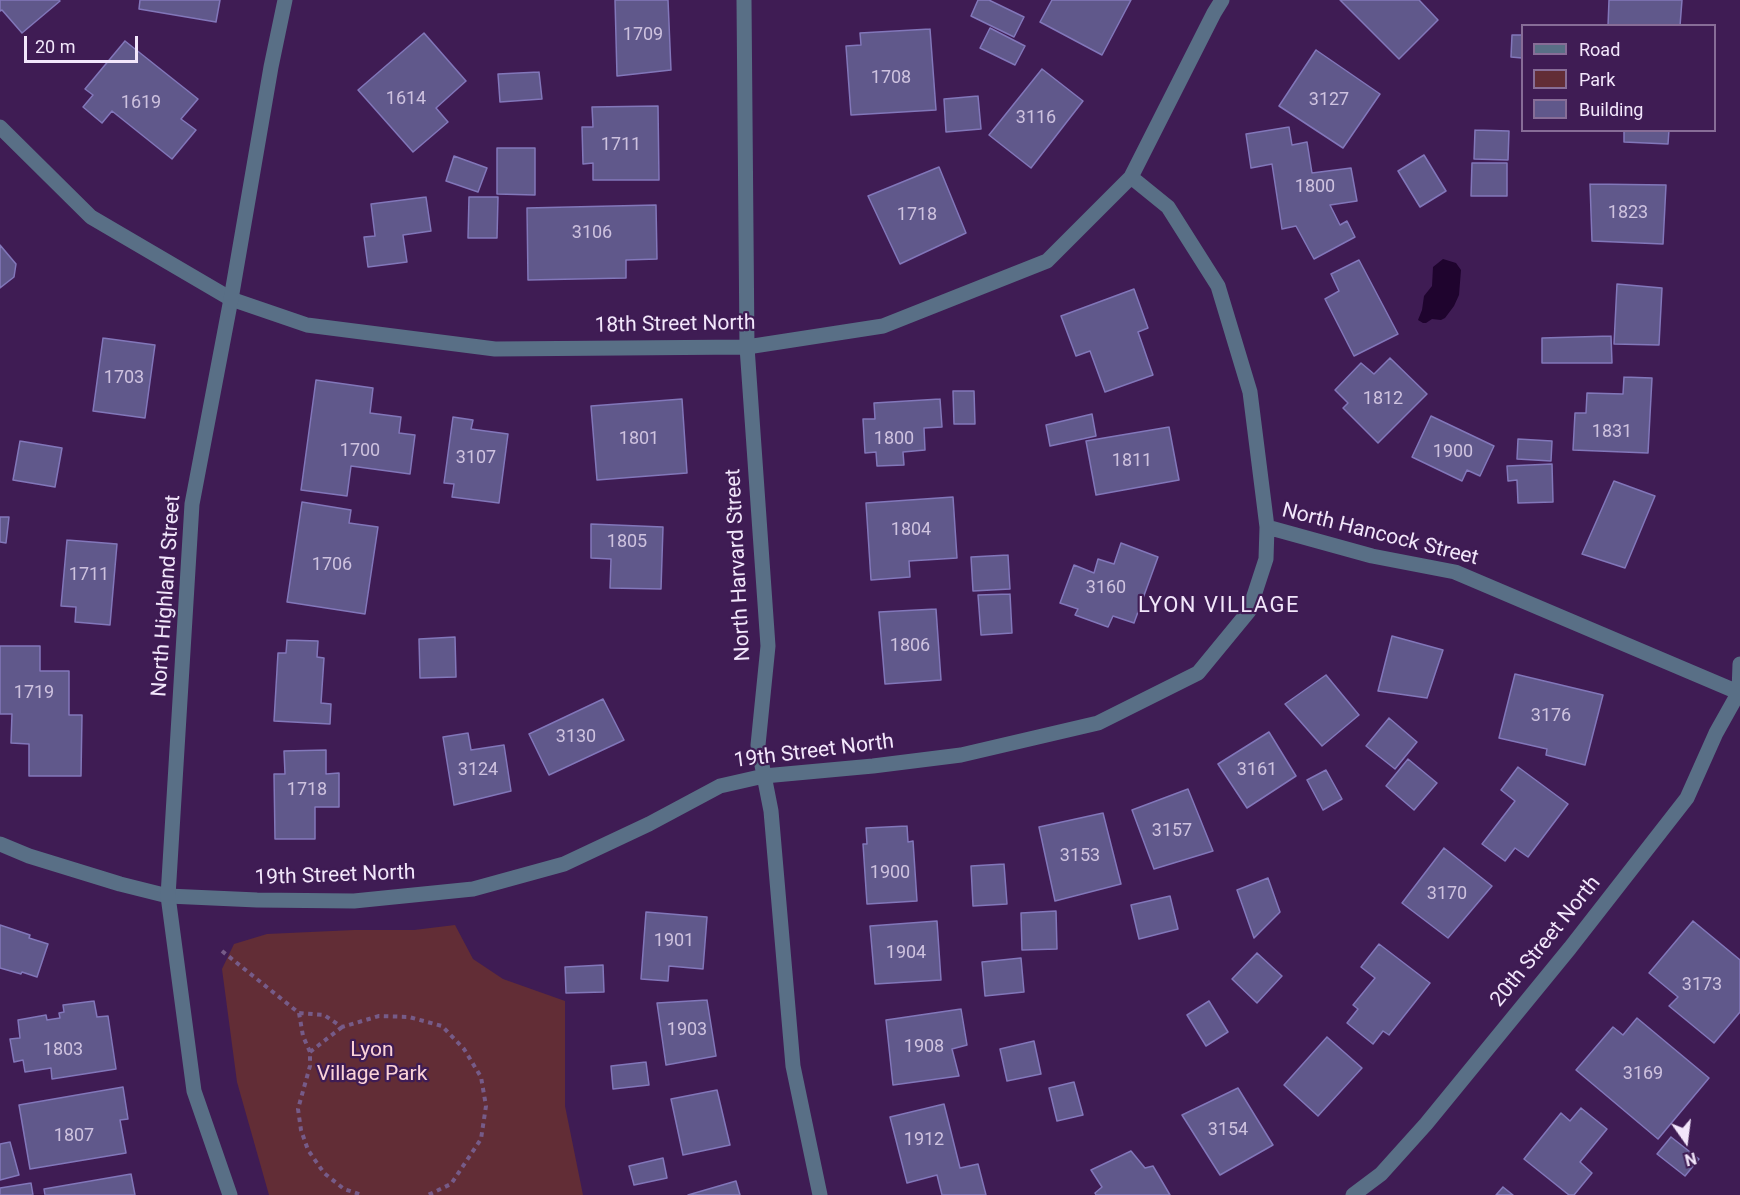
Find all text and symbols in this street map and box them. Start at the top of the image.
scale bar [27,24,141,62]
house number: 1709 [623,24,663,46]
legend [1521,24,1716,132]
text: 20 m [35,36,75,57]
text: Road [1579,39,1620,60]
house number: 1708 [871,67,911,89]
text: Park [1579,69,1615,90]
house number: 1614 [386,88,426,110]
house number: 3127 [1309,89,1349,111]
house number: 1619 [121,92,161,114]
text: Building [1579,99,1643,120]
house number: 3116 [1016,107,1056,129]
house number: 1711 [601,134,641,156]
house number: 1800 [1295,176,1335,198]
house number: 1823 [1608,202,1648,224]
house number: 1718 [897,204,937,226]
house number: 3106 [572,222,612,244]
street label: 18th Street North [594,311,756,339]
house number: 1703 [104,367,144,389]
house number: 1812 [1363,388,1403,410]
house number: 1831 [1592,421,1632,443]
house number: 1801 [619,428,659,450]
house number: 1800 [874,428,914,450]
house number: 1700 [340,440,380,462]
house number: 1900 [1433,441,1473,463]
house number: 3107 [456,447,496,469]
house number: 1811 [1112,450,1152,472]
street label: North Harvard Street [721,468,757,662]
street label: North Highland Street [147,494,187,698]
street label: North Hancock Street [1279,498,1481,572]
house number: 1804 [891,519,931,541]
house number: 1805 [607,531,647,553]
house number: 1706 [312,554,352,576]
house number: 1711 [69,564,109,586]
house number: 3160 [1086,577,1126,599]
district label: LYON VILLAGE [1138,593,1300,619]
house number: 1806 [890,635,930,657]
house number: 1719 [14,682,54,704]
house number: 3176 [1531,705,1571,727]
house number: 3130 [556,726,596,748]
street label: 19th Street North [733,730,895,774]
house number: 3124 [458,759,498,781]
house number: 3161 [1237,759,1277,781]
house number: 1718 [287,779,327,801]
house number: 3157 [1152,820,1192,842]
house number: 3153 [1060,845,1100,867]
street label: 19th Street North [254,861,416,891]
house number: 1900 [870,862,910,884]
street label: 20th Street North [1486,872,1606,1012]
house number: 3170 [1427,883,1467,905]
house number: 1901 [654,930,694,952]
house number: 1904 [886,942,926,964]
house number: 3173 [1682,974,1722,996]
house number: 1903 [667,1019,707,1041]
house number: 1908 [904,1036,944,1058]
park label: Lyon Village Park [317,1038,427,1088]
house number: 1803 [43,1039,83,1061]
house number: 3169 [1623,1063,1663,1085]
north arrow [1656,1111,1716,1171]
house number: 3154 [1208,1119,1248,1141]
house number: 1807 [54,1125,94,1147]
house number: 1912 [904,1129,944,1151]
text: N [1683,1148,1698,1170]

